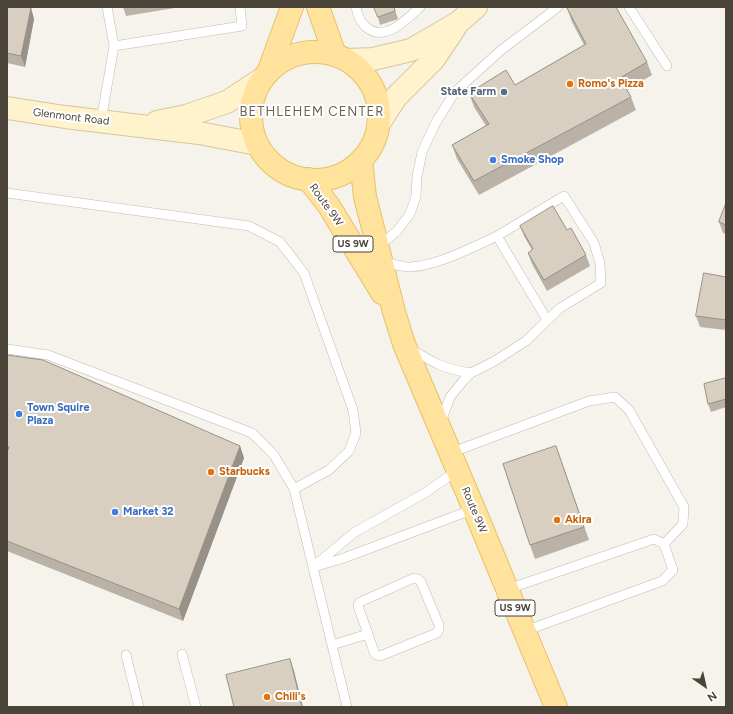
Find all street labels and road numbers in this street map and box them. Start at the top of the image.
street label: Glenmont Road [32,106,110,128]
street label: Route 9W [306,181,346,229]
road number: US 9W [333,236,373,252]
street label: Route 9W [458,485,490,535]
road number: US 9W [495,600,535,616]

